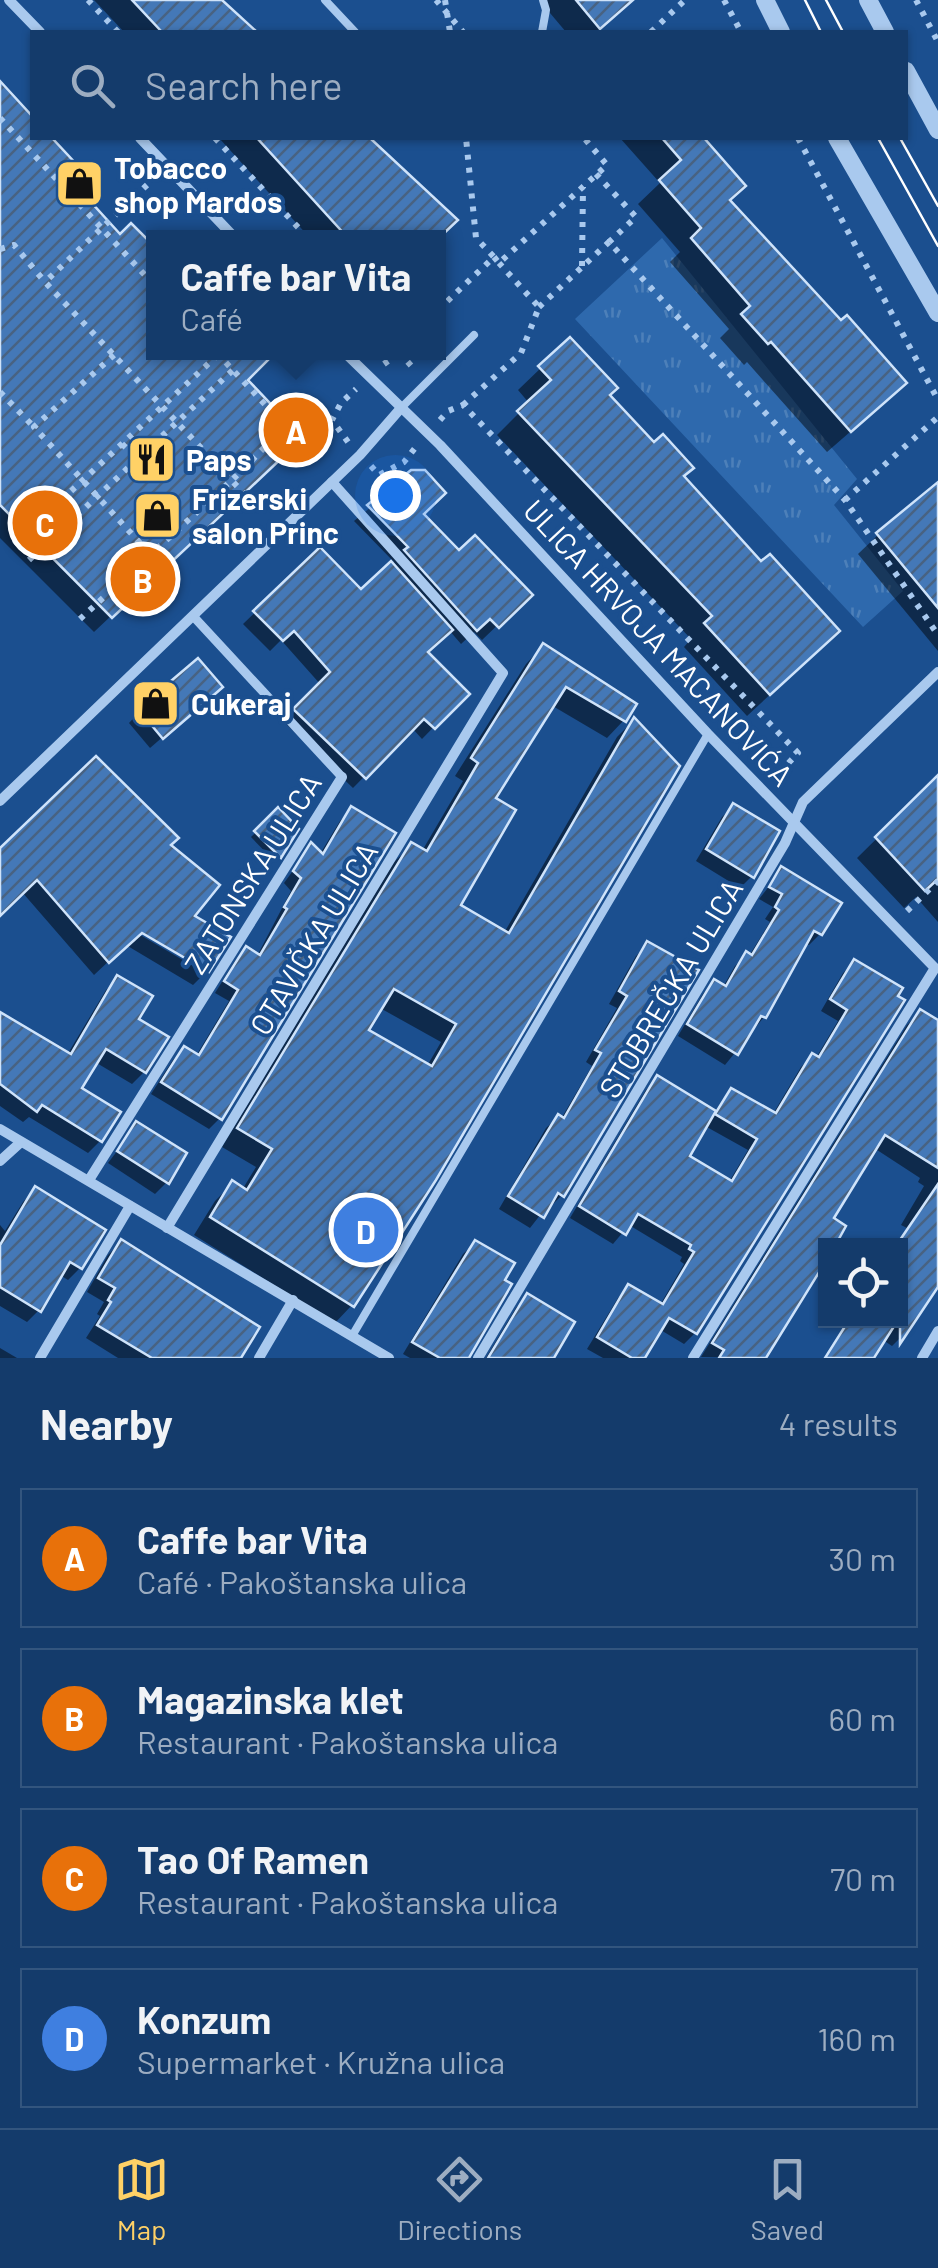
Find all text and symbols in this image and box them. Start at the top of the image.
search box [30,30,908,140]
icon: search [65,58,120,113]
text: Search here [145,62,343,108]
place label: Tobacco shop Mardos [114,149,282,219]
shop icon: Tobacco shop Mardos [53,158,105,210]
popup [146,230,446,360]
text: Caffe bar Vita [181,253,411,299]
text: Café [181,299,243,337]
pin: A [264,392,328,468]
restaurant icon: Paps [125,433,177,485]
place label: Paps [186,441,252,477]
your location [370,470,421,521]
place label: Frizerski salon Princ [192,480,339,550]
pin: C [12,486,78,560]
shop icon: Frizerski salon Princ [131,489,183,541]
street label: ULICA HRVOJA MACANOVIĆA [517,491,801,793]
pin: B [110,542,176,616]
shop icon: Cukeraj [130,677,182,729]
place label: Cukeraj [191,685,291,721]
street label: ZATONSKA ULICA [176,766,328,980]
street label: OTAVIČKA ULICA [241,835,385,1041]
street label: STOBREČKA ULICA [591,872,749,1104]
pin: D [334,1192,398,1268]
map controls [818,1238,908,1328]
button: locate [818,1238,908,1328]
text: Nearby [40,1398,173,1448]
text: 4 results [779,1404,898,1442]
text: Caffe bar Vita [137,1516,368,1562]
text: A [64,1539,85,1577]
text: 30 m [829,1539,896,1577]
text: Café · Pakoštanska ulica [137,1562,467,1600]
text: Magazinska klet [137,1676,404,1722]
text: B [65,1699,84,1737]
text: 60 m [829,1699,896,1737]
text: Restaurant · Pakoštanska ulica [137,1722,558,1760]
text: Tao Of Ramen [137,1836,369,1882]
text: C [65,1859,84,1897]
text: 70 m [830,1859,896,1897]
text: Restaurant · Pakoštanska ulica [137,1882,558,1920]
text: Konzum [137,1996,271,2042]
text: D [65,2019,84,2057]
text: 160 m [817,2019,896,2057]
text: Supermarket · Kružna ulica [137,2042,505,2080]
tab: Map [114,2152,169,2246]
tab: Directions [397,2152,522,2246]
tab: Saved [750,2152,824,2246]

